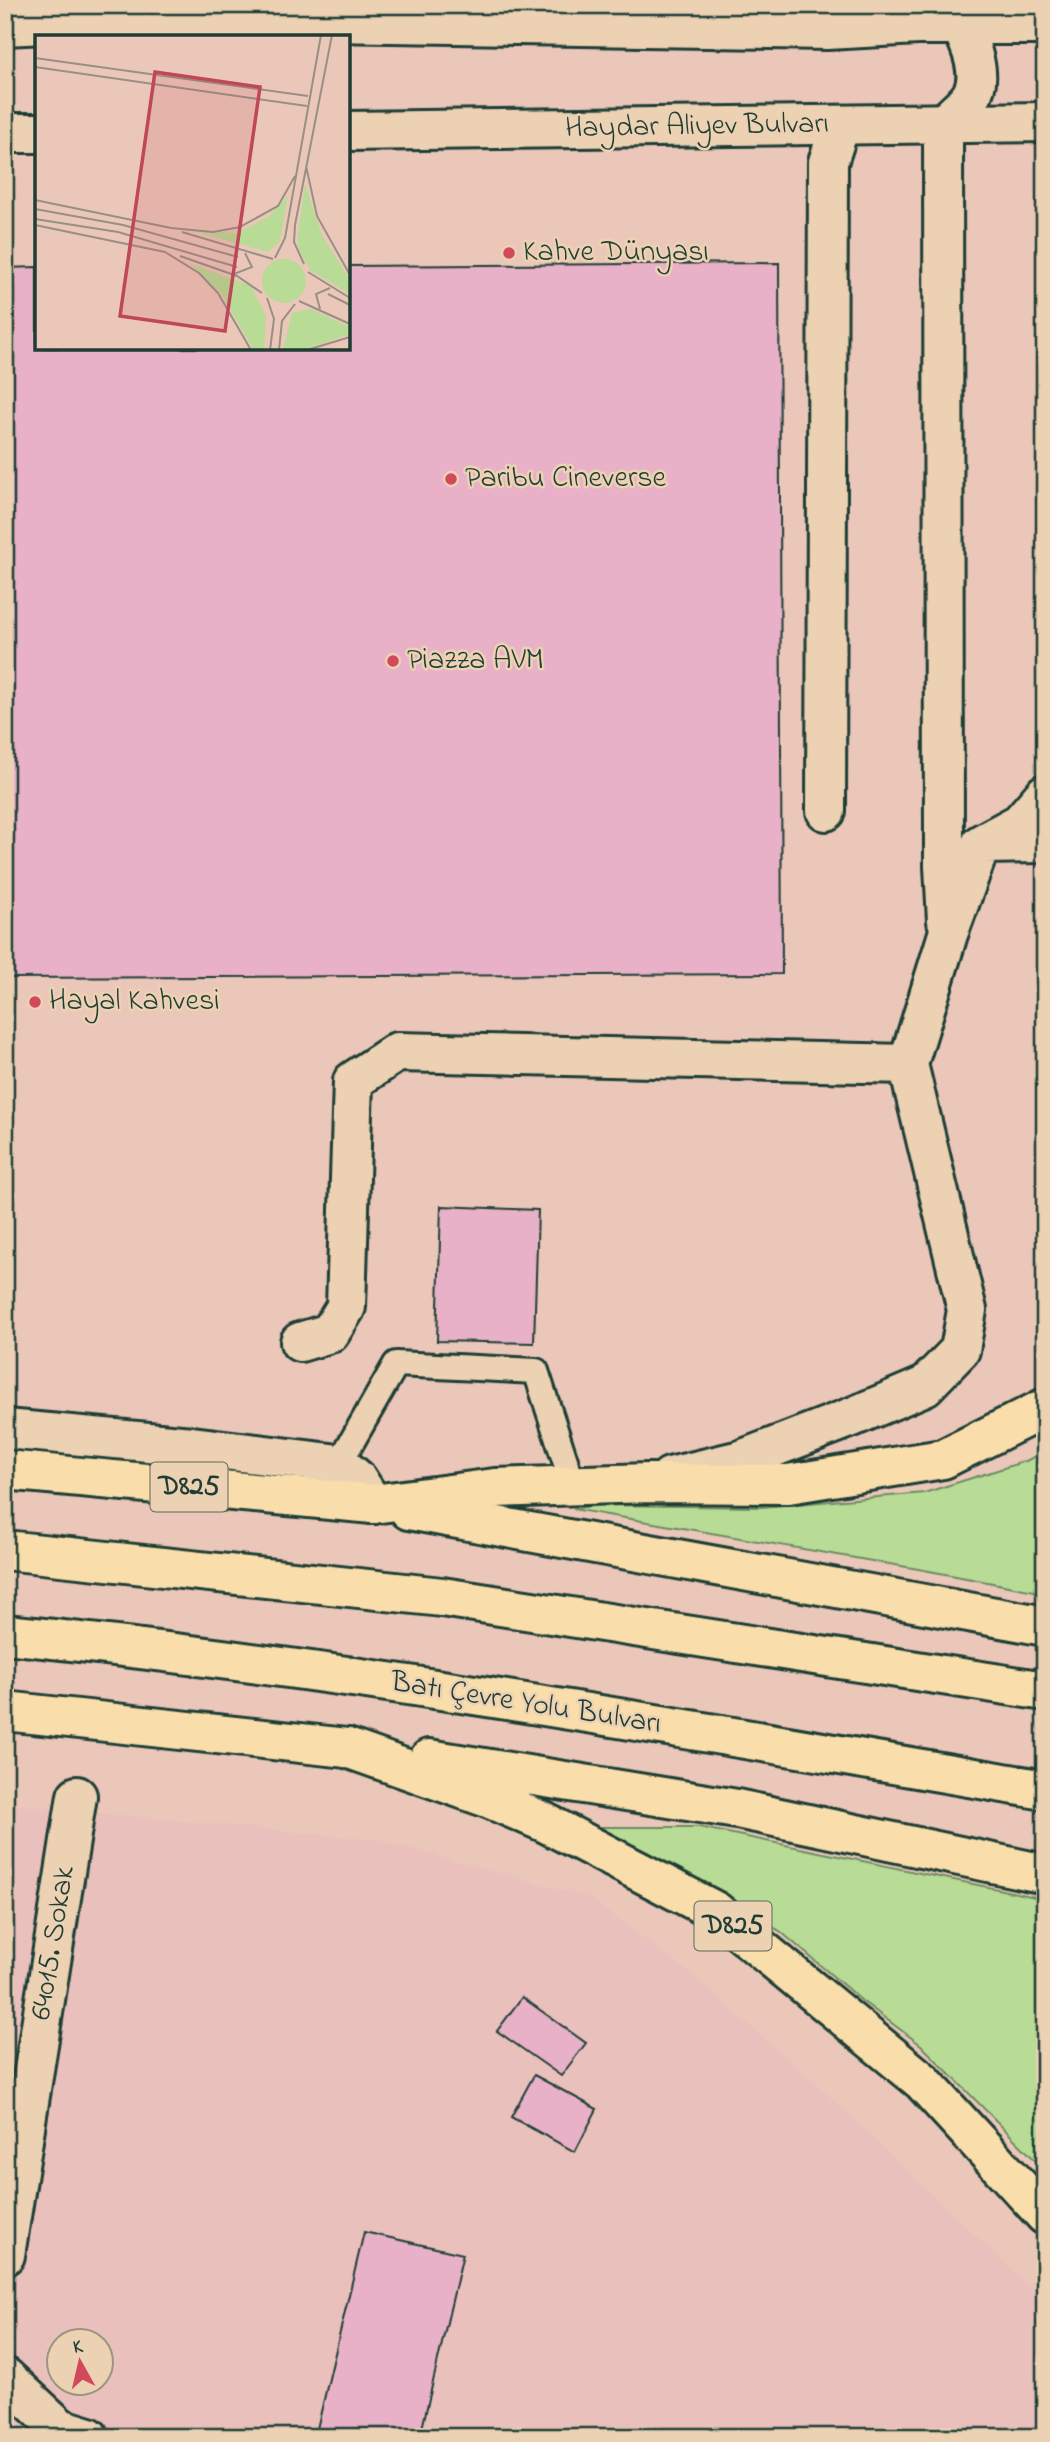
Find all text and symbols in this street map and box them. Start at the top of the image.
inset map [35,35,350,350]
street label: Haydar Aliyev Bulvarı [565,103,829,151]
place label: Kahve Dünyası [523,231,709,275]
marker: Kahve Dünyası [501,245,517,261]
place label: Paribu Cineverse [465,457,666,501]
marker: Paribu Cineverse [443,471,459,487]
place label: Piazza AVM [407,639,544,683]
marker: Piazza AVM [385,653,401,669]
place label: Hayal Kahvesi [49,980,220,1024]
marker: Hayal Kahvesi [27,994,43,1010]
road number: D825 [150,1462,228,1512]
street label: Batı Çevre Yolu Bulvarı [387,1661,664,1747]
street label: 64015. Sokak [20,1862,88,2023]
road number: D825 [694,1902,772,1951]
north arrow [46,2326,116,2396]
text: K [72,2334,85,2362]

